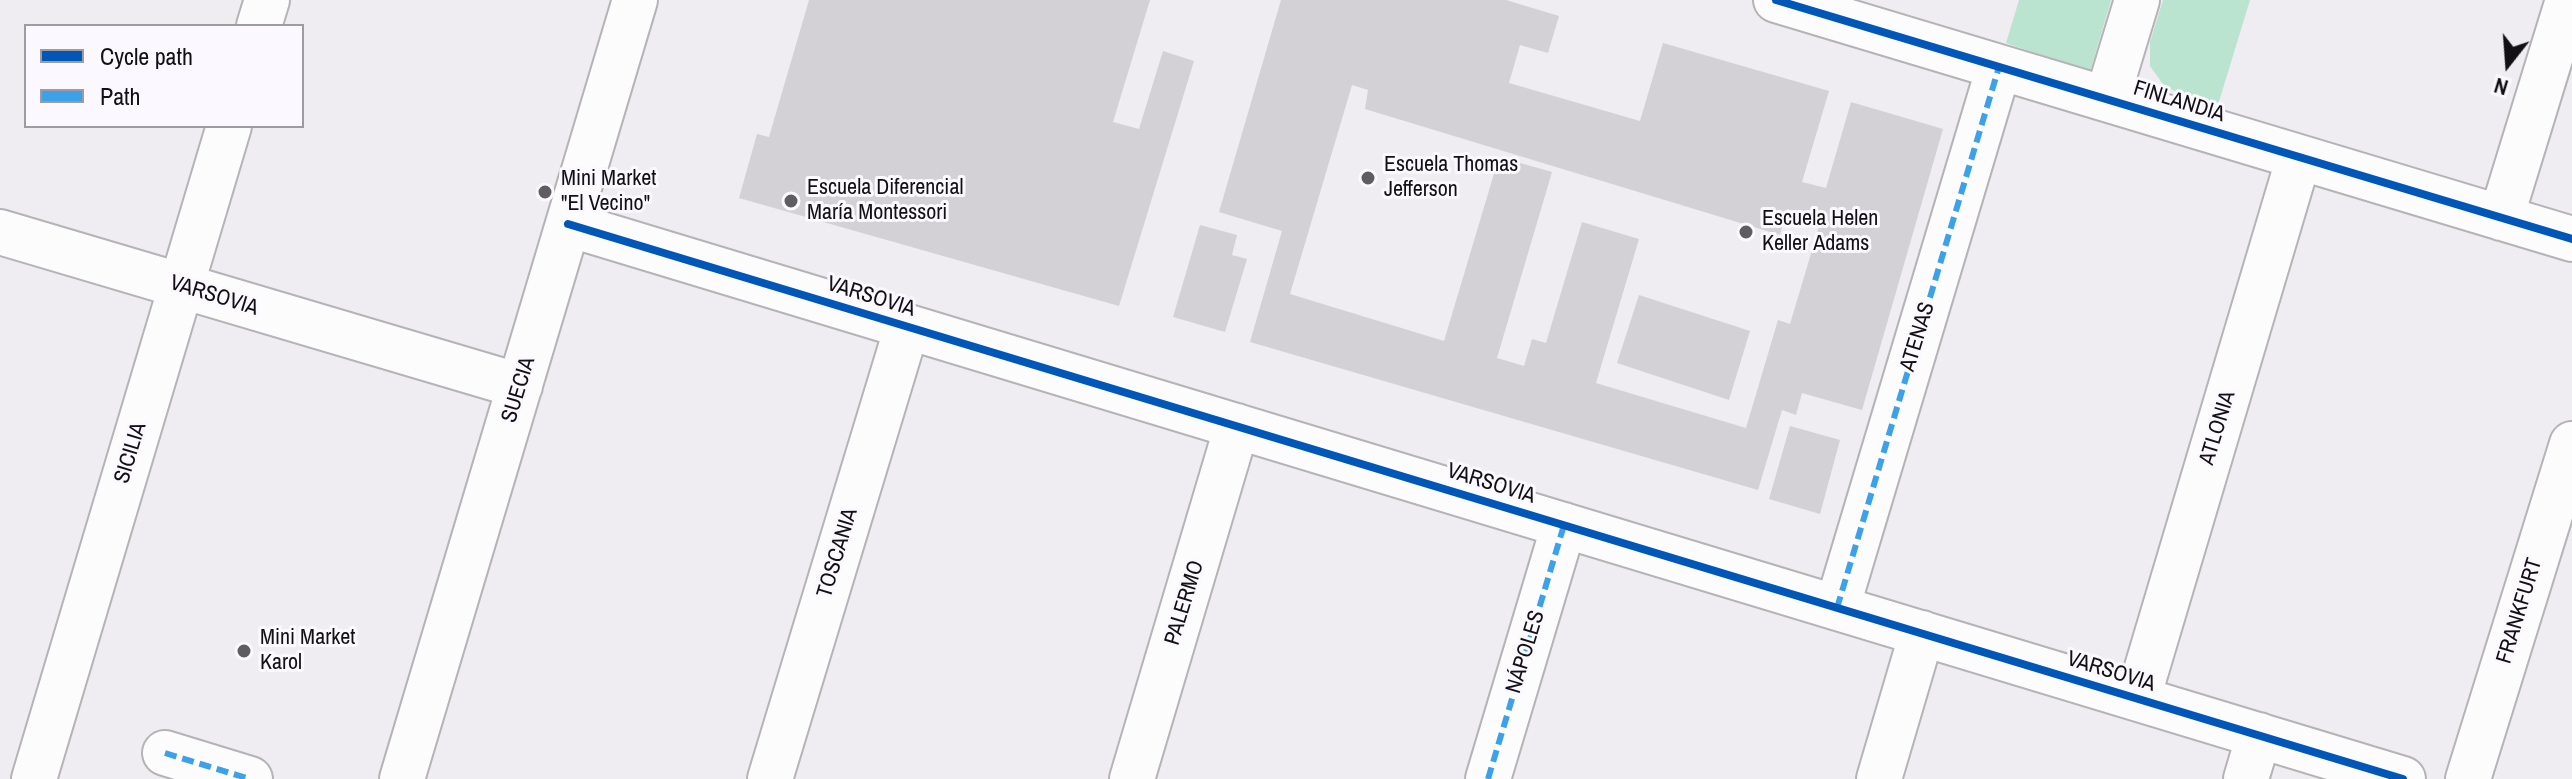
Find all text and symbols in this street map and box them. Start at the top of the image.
legend [24,24,304,128]
north arrow [2468,24,2548,104]
text: Cycle path [100,40,193,72]
text: N [2490,71,2512,103]
street label: FINLANDIA [2130,76,2228,128]
text: Path [100,80,141,112]
place label: Escuela Thomas Jefferson [1384,152,1518,204]
place label: Mini Market "El Vecino" [561,166,656,218]
marker: Escuela Thomas Jefferson [1359,169,1377,187]
place label: Escuela Diferencial María Montessori [807,175,963,226]
marker: Mini Market "El Vecino" [536,183,554,201]
marker: Escuela Diferencial María Montessori [782,192,800,210]
place label: Escuela Helen Keller Adams [1762,206,1878,258]
marker: Escuela Helen Keller Adams [1737,223,1755,241]
street label: VARSOVIA [167,270,261,322]
street label: VARSOVIA [824,271,918,323]
street label: ATENAS [1895,299,1941,375]
street label: SUECIA [497,354,541,426]
street label: ATLONIA [2194,388,2242,468]
street label: SICILIA [109,419,153,487]
street label: VARSOVIA [1444,458,1538,510]
street label: TOSCANIA [812,505,864,601]
street label: FRANKFURT [2491,555,2549,667]
street label: PALERMO [1160,558,1210,648]
street label: NÁPOLES [1501,607,1551,697]
place label: Mini Market Karol [260,625,355,676]
marker: Mini Market Karol [235,642,253,660]
street label: VARSOVIA [2064,646,2158,698]

